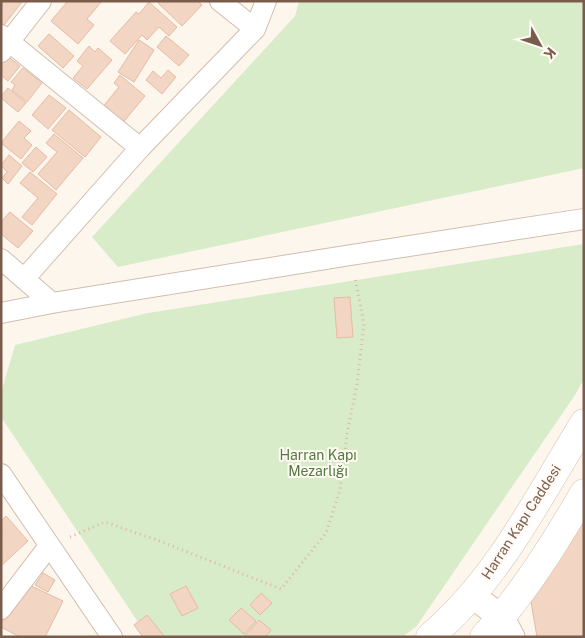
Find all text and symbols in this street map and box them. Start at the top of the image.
north arrow [515,20,565,70]
text: K [541,44,559,62]
park label: Harran Kapı Mezarlığı [279,447,357,479]
street label: Harran Kapı Caddesi [478,462,564,582]

